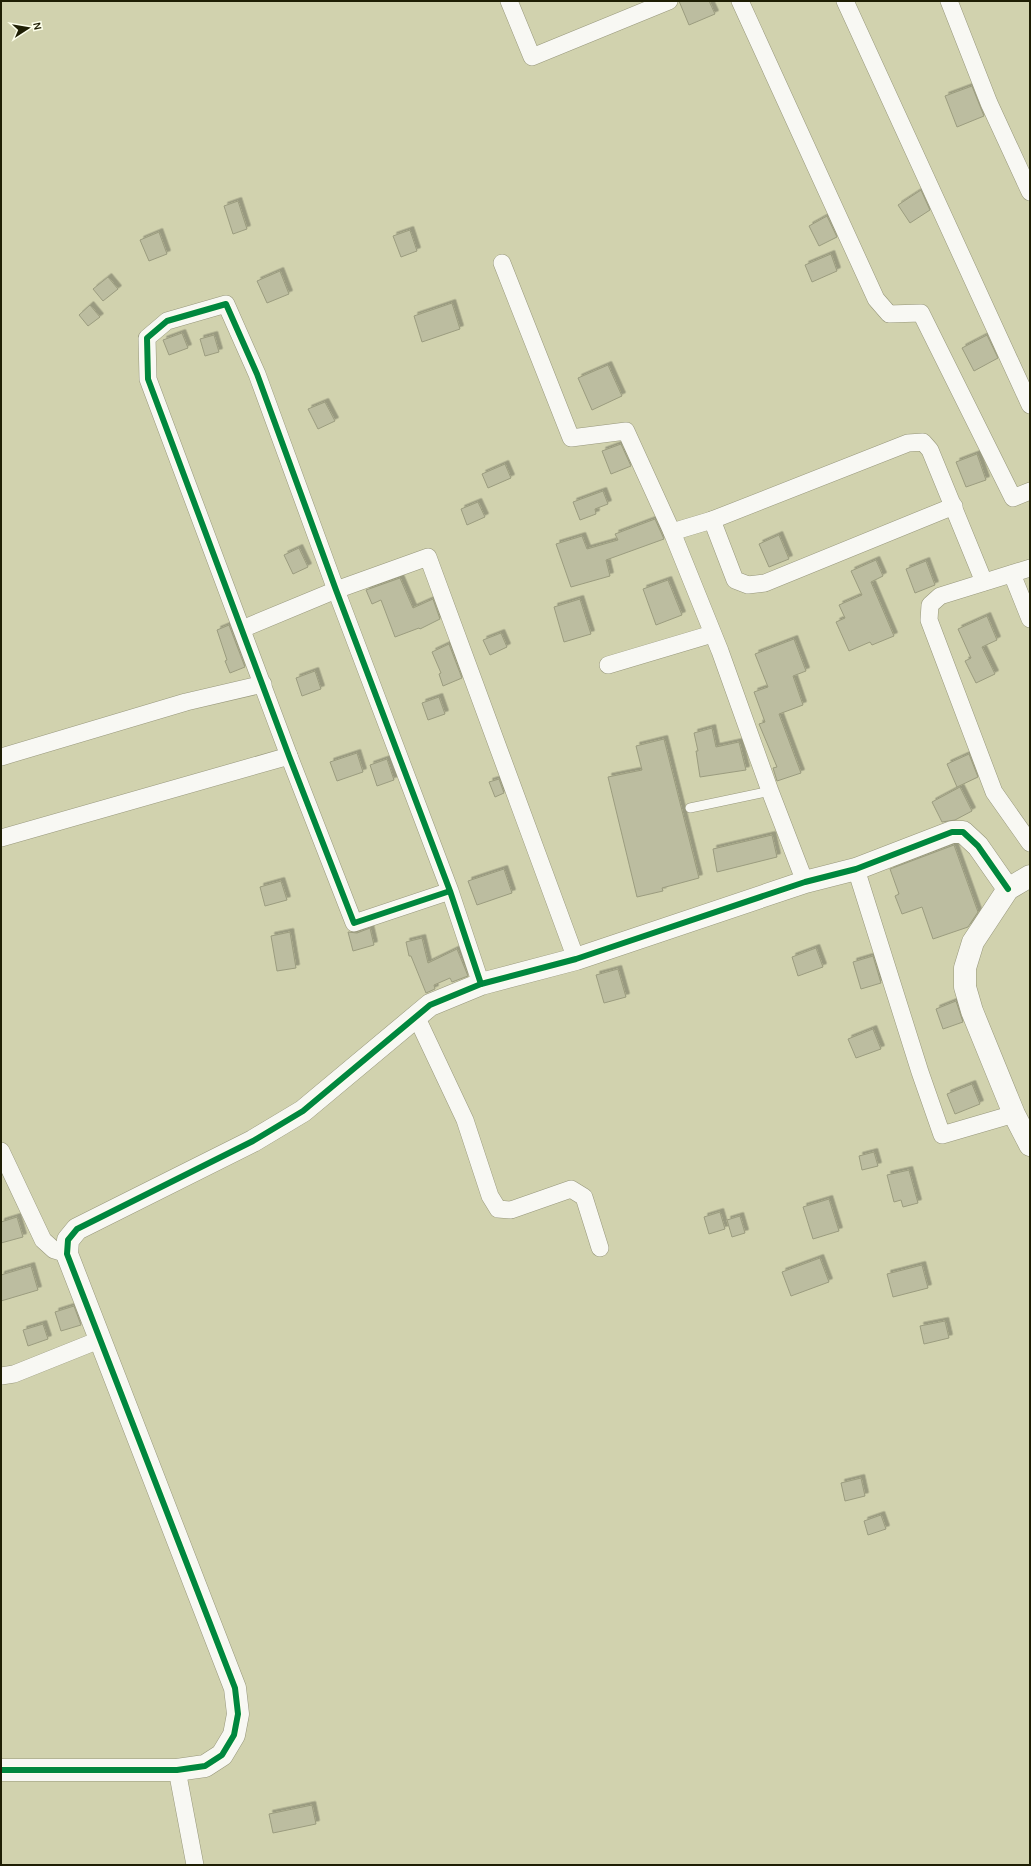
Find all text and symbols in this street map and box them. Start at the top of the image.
north arrow [8,8,48,48]
text: N [30,21,44,31]

